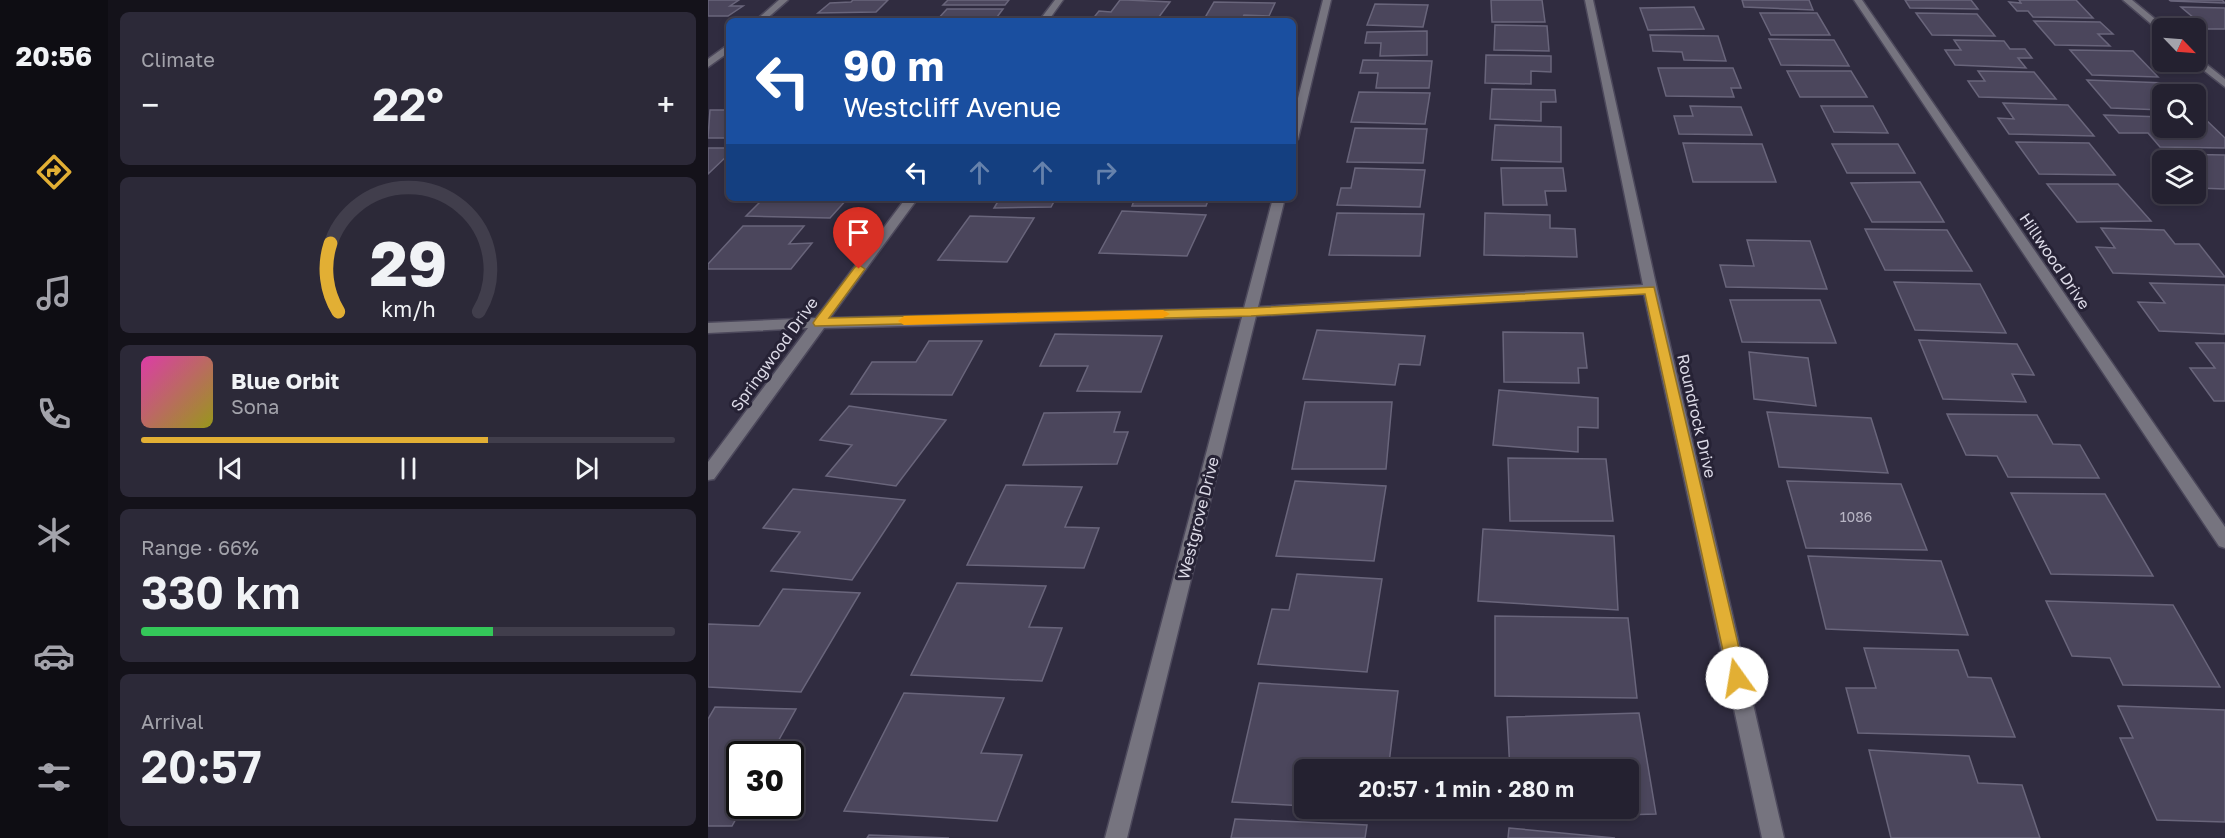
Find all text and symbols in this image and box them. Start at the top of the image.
north arrow [2152,18,2206,72]
map controls [2152,18,2206,204]
text: 20:56 [16,40,92,72]
text: 90 m [843,40,944,90]
icon: left [744,42,822,120]
text: Climate [141,47,215,71]
text: 22° [372,77,444,131]
button: search [2152,84,2206,138]
text: − [141,85,159,124]
text: + [657,85,675,124]
text: Westcliff Avenue [843,91,1061,123]
button: layers [2152,150,2206,204]
icon: directions [33,151,75,193]
icon: left [900,156,933,189]
icon: ahead [963,156,996,189]
icon: ahead [1026,156,1059,189]
icon: right [1089,156,1122,189]
pin [833,207,884,269]
street label: Hillwood Drive [2015,209,2095,313]
icon: arrive [842,216,875,249]
text: 29 [369,225,447,300]
icon: music [33,272,75,314]
street label: Springwood Drive [726,293,822,415]
text: km/h [381,296,435,322]
street label: Roundrock Drive [1673,352,1721,480]
text: Blue Orbit [231,367,339,394]
icon: phone [33,393,75,435]
text: Sona [231,394,279,418]
icon: previous [214,452,247,485]
icon: pause [392,452,425,485]
icon: next [570,452,603,485]
street label: Westgrove Drive [1173,455,1223,581]
house number: 1086 [1840,508,1872,525]
icon: climate [33,514,75,556]
text: Range · 66% [141,535,259,559]
text: 330 km [141,565,301,619]
icon: car [33,635,75,677]
position arrow [1705,646,1769,710]
text: Arrival [141,709,204,733]
text: 20:57 [141,739,262,793]
speed limit sign: 30 [726,741,804,819]
icon: filters [33,756,75,798]
text: 20:57 · 1 min · 280 m [1359,775,1574,802]

